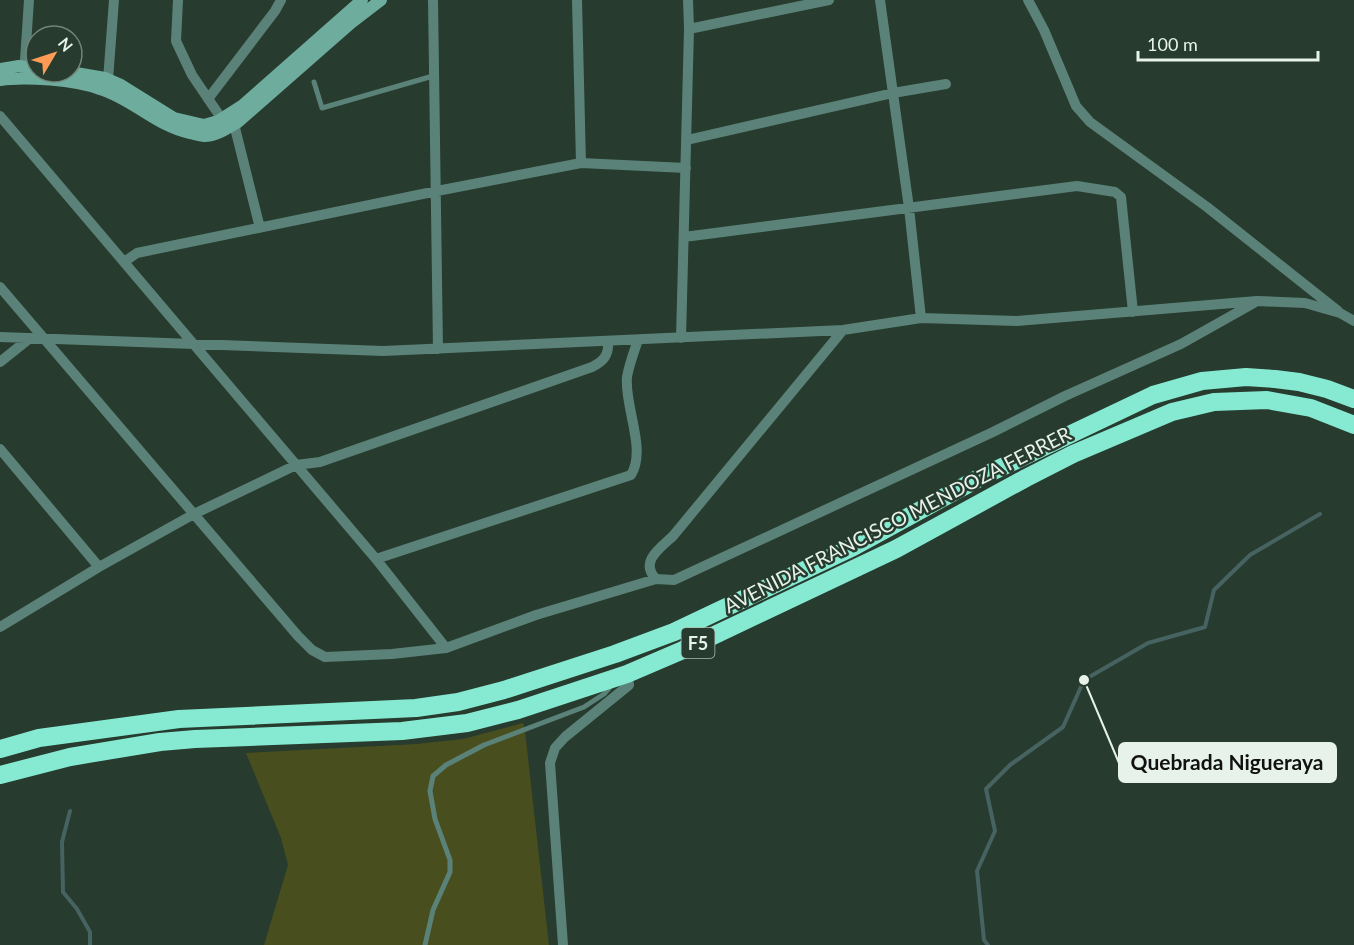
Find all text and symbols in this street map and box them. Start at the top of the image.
north arrow [24,24,84,84]
scale bar [1138,24,1318,62]
text: N [55,33,77,55]
text: 100 m [1147,33,1198,55]
street label: AVENIDA FRANCISCO MENDOZA FERRER [719,420,1075,617]
road number: F5 [682,628,714,658]
callout: Quebrada Nigueraya [1119,743,1336,782]
text: Quebrada Nigueraya [1131,749,1323,774]

